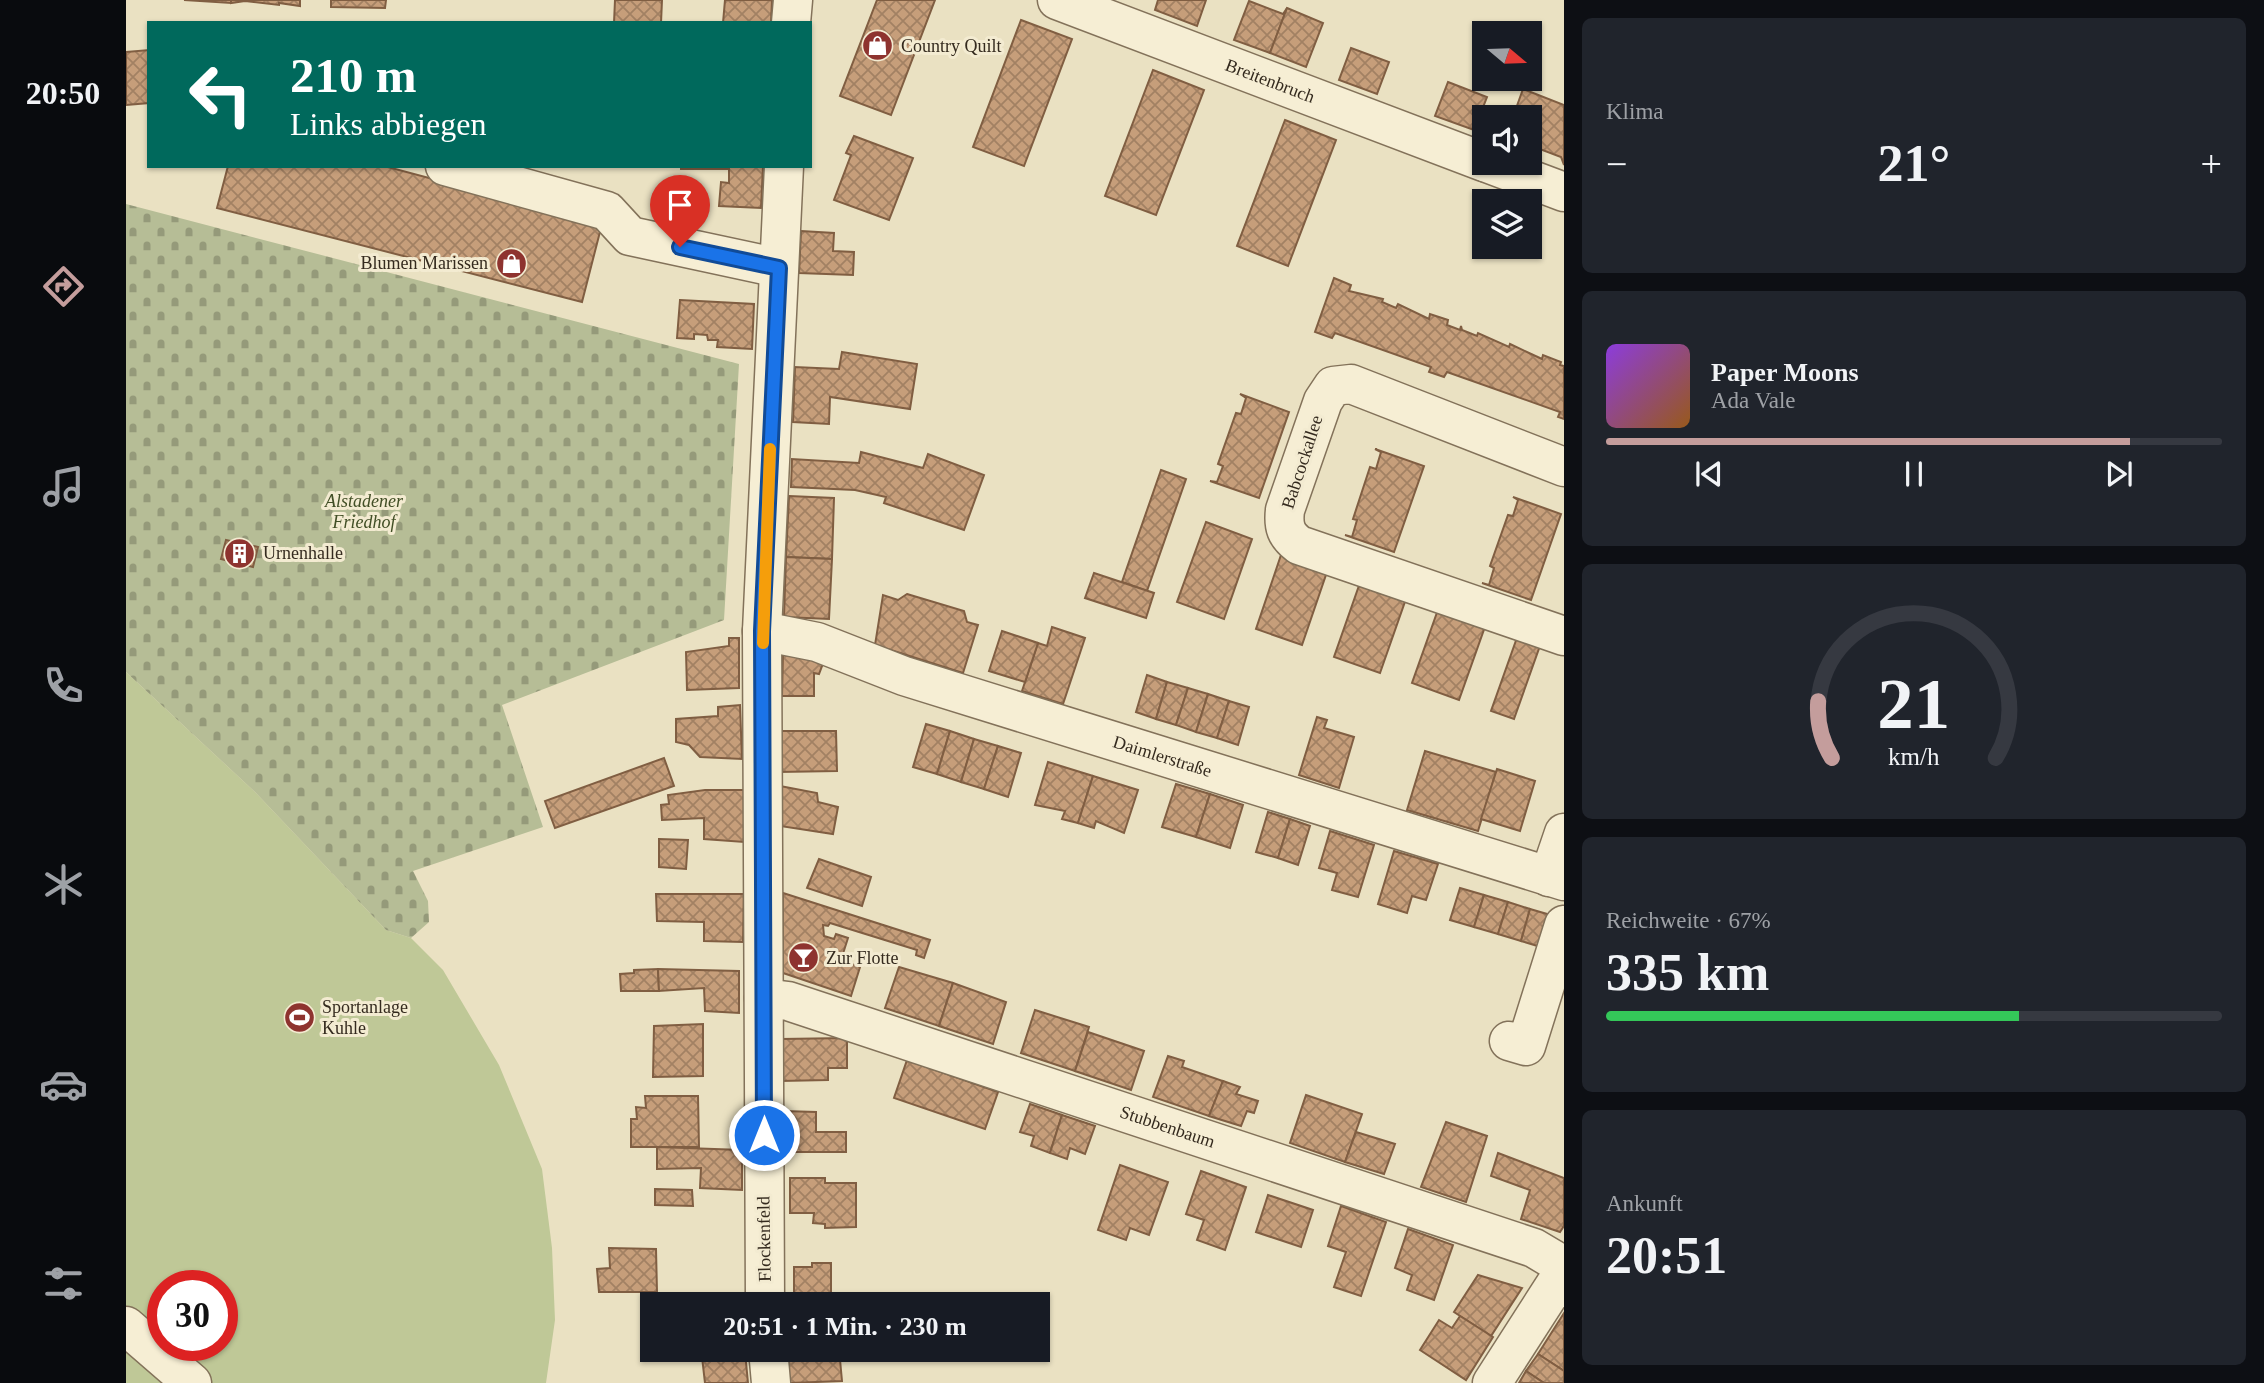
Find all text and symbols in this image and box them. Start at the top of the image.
north arrow [1472,21,1542,91]
map controls [1472,21,1542,259]
shop icon: Country Quilt [861,29,895,63]
place label: Country Quilt [901,36,1002,56]
text: 210 m [290,48,417,103]
icon: left [175,49,266,140]
street label: Breitenbruch [1223,55,1318,107]
text: 20:50 [26,75,100,111]
text: Klima [1606,99,1664,124]
button: sound [1472,105,1542,175]
text: Links abbiegen [290,106,486,142]
text: 21° [1878,135,1950,192]
text: − [1606,143,1627,185]
text: + [2201,143,2222,185]
pin [650,175,710,247]
icon: arrive [661,186,699,224]
button: layers [1472,189,1542,259]
shop icon: Blumen Marissen [494,246,528,280]
place label: Blumen Marissen [361,253,488,273]
icon: directions [39,262,88,311]
text: Paper Moons [1711,358,1859,387]
text: Ada Vale [1711,388,1796,413]
street label: Babcockallee [1278,413,1326,511]
icon: previous [1690,455,1728,493]
icon: pause [1895,455,1933,493]
icon: next [2100,455,2138,493]
icon: music [39,462,88,511]
park label: Alstadener Friedhof [324,491,404,532]
building icon: Urnenhalle [223,536,257,570]
place label: Urnenhalle [263,543,343,563]
icon: phone [39,661,88,710]
text: 21 [1878,663,1950,744]
street label: Daimlerstraße [1111,732,1214,781]
text: km/h [1888,742,1940,769]
icon: climate [39,860,88,909]
text: Reichweite · 67% [1606,908,1771,933]
bar icon: Zur Flotte [786,941,820,975]
text: 335 km [1606,944,1769,1001]
place label: Zur Flotte [826,948,899,968]
place label: Sportanlage Kuhle [322,997,408,1038]
sports icon: Sportanlage Kuhle [282,1000,316,1034]
icon: car [39,1060,88,1109]
position arrow [727,1098,801,1172]
street label: Stubbenbaum [1117,1102,1218,1152]
text: Ankunft [1606,1191,1683,1216]
street label: Flockenfeld [753,1196,775,1282]
text: 20:51 [1606,1227,1727,1284]
icon: filters [39,1259,88,1308]
speed limit sign: 30 [147,1270,238,1361]
text: 20:51 · 1 Min. · 230 m [723,1312,967,1341]

